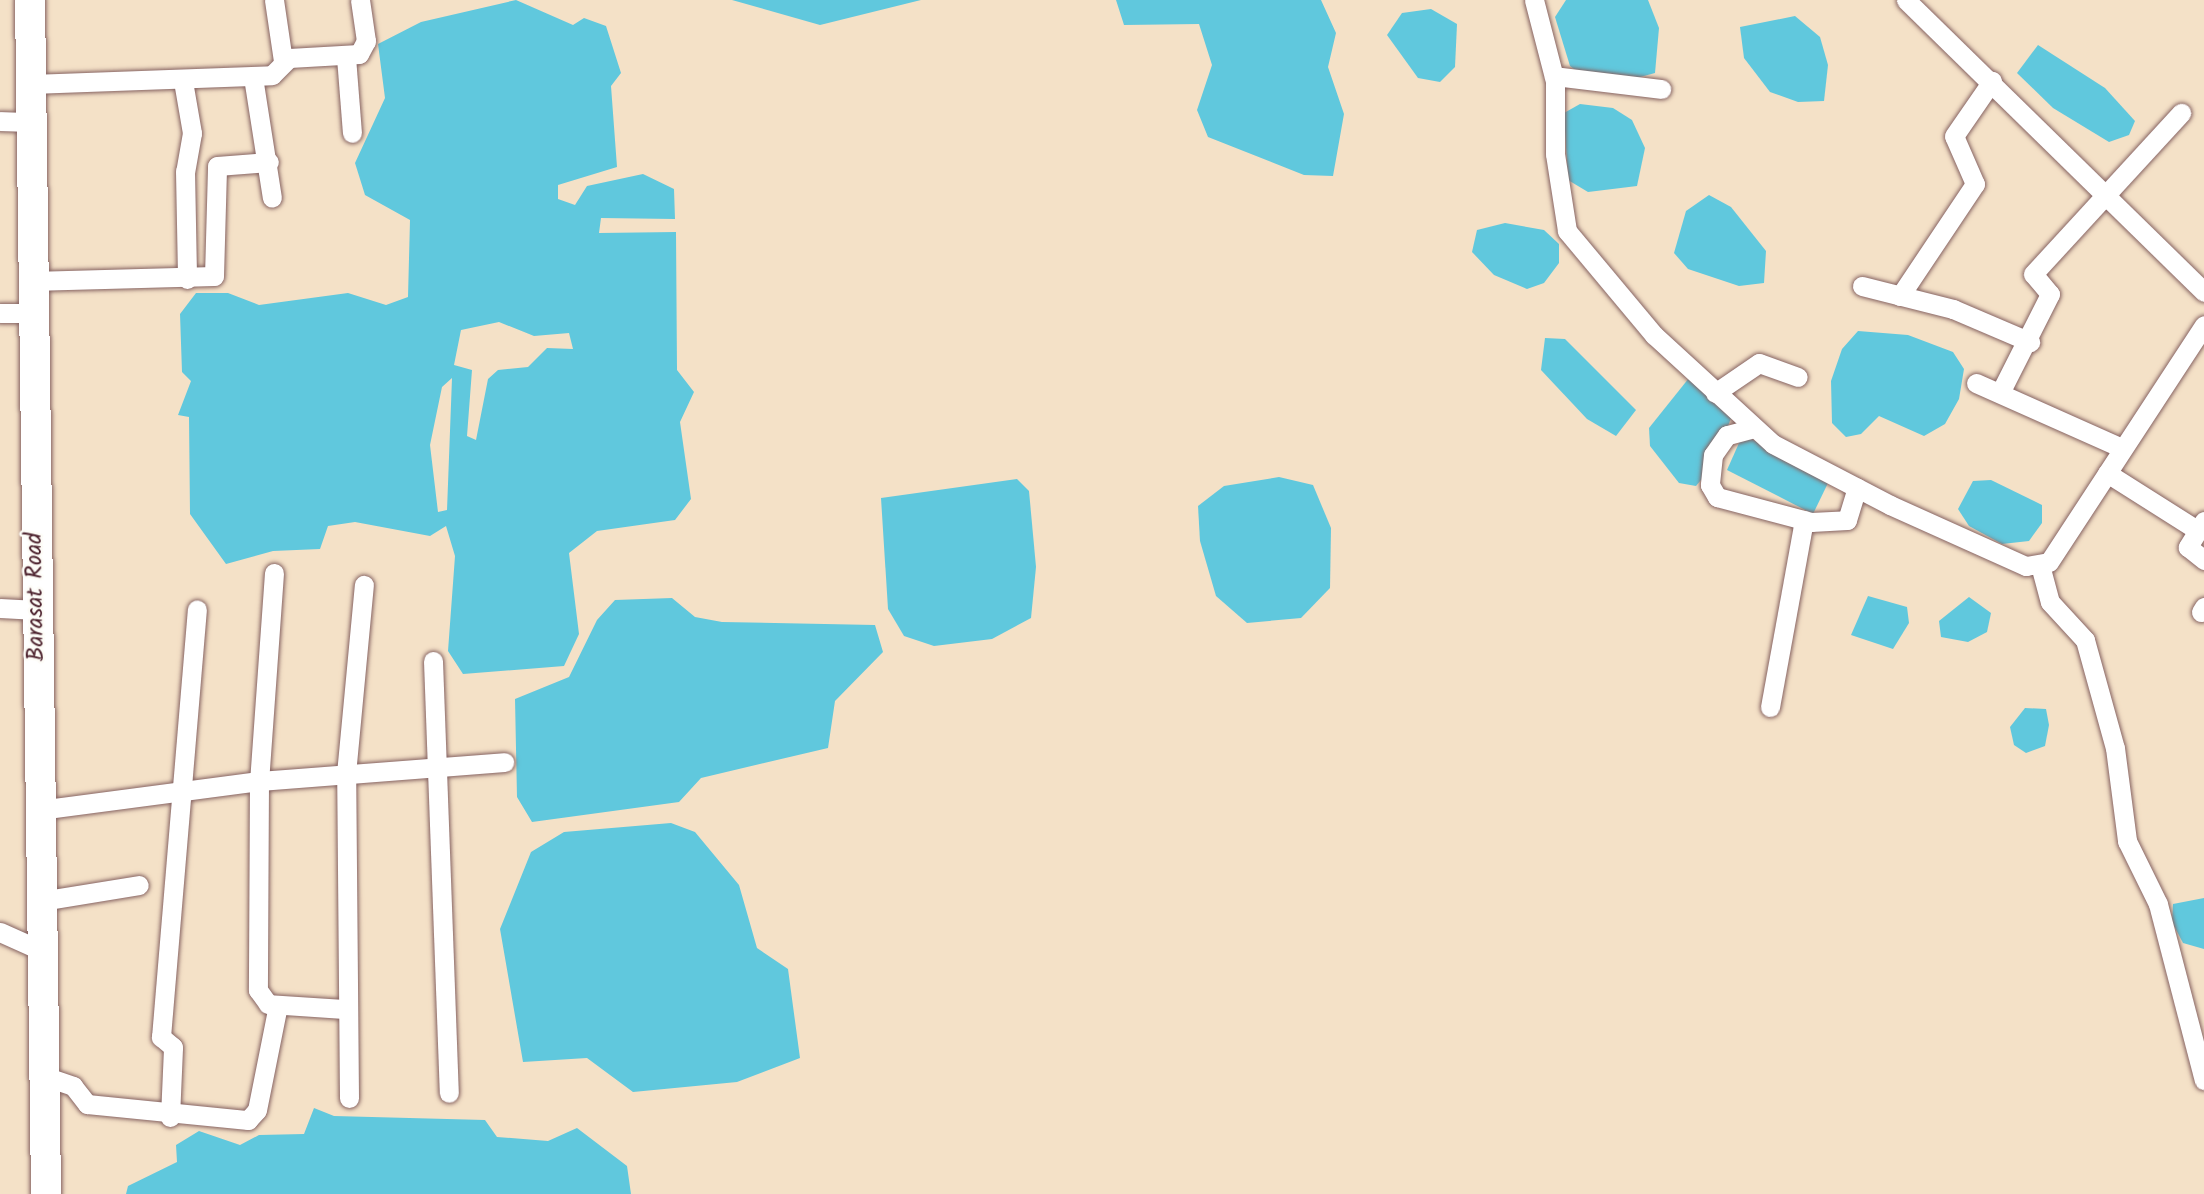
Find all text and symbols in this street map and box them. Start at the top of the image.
street label: Barasat Road [21,532,51,662]

